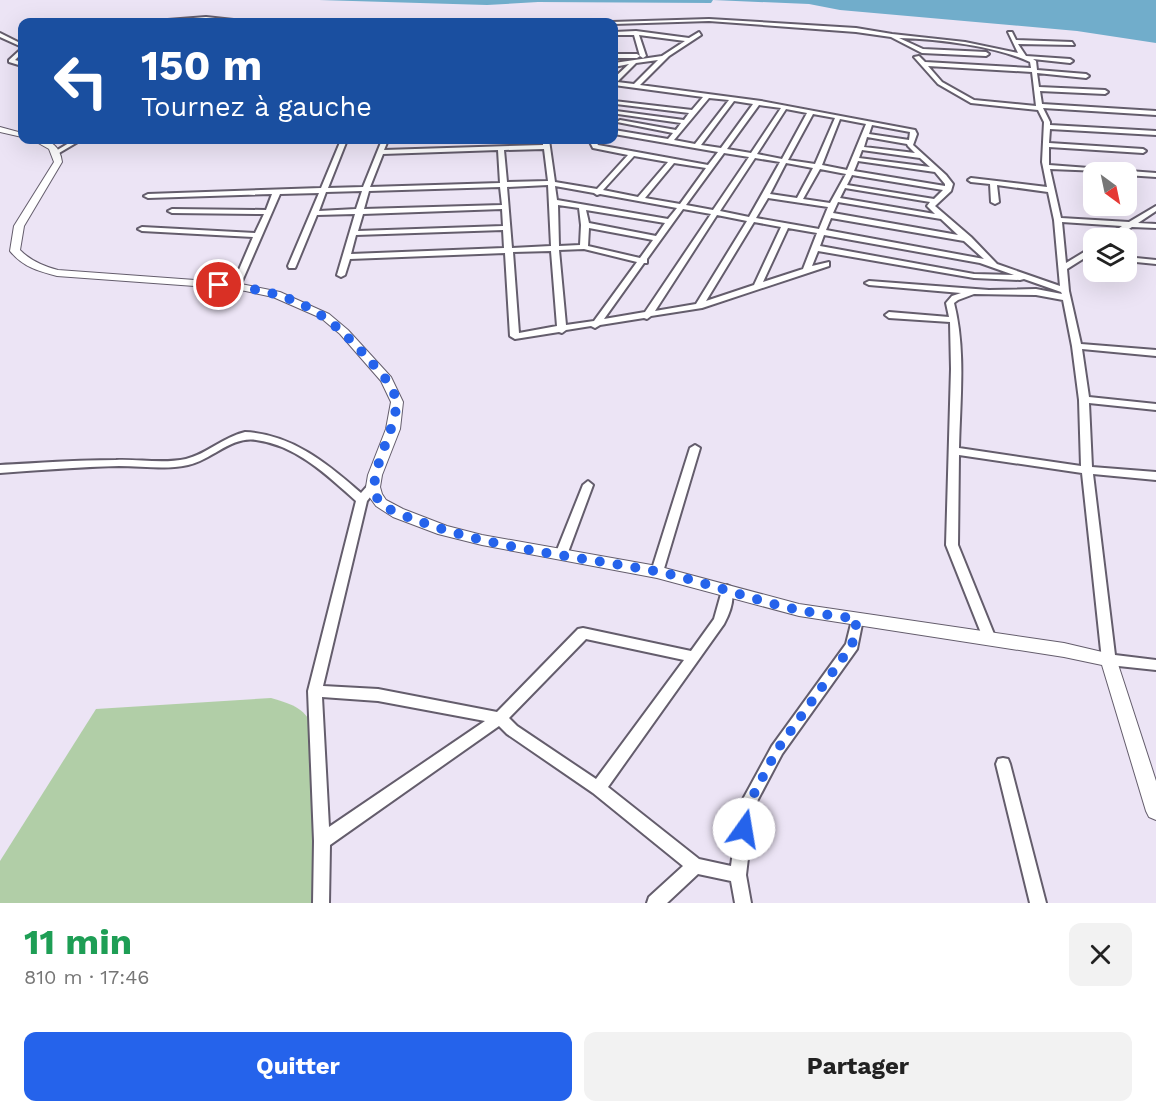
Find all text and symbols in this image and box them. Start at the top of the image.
text: 150 m [141,41,262,90]
icon: left [42,42,120,120]
text: Tournez à gauche [141,91,372,123]
north arrow [1083,162,1137,216]
map controls [1083,162,1137,282]
button: layers [1083,228,1137,282]
pin [193,259,244,310]
icon: arrive [202,268,235,301]
position arrow [712,797,776,861]
text: 11 min [24,921,132,963]
button: close [1069,923,1132,986]
text: 810 m · 17:46 [24,965,150,989]
button: Quitter [24,1032,572,1101]
button: Partager [584,1032,1132,1101]

